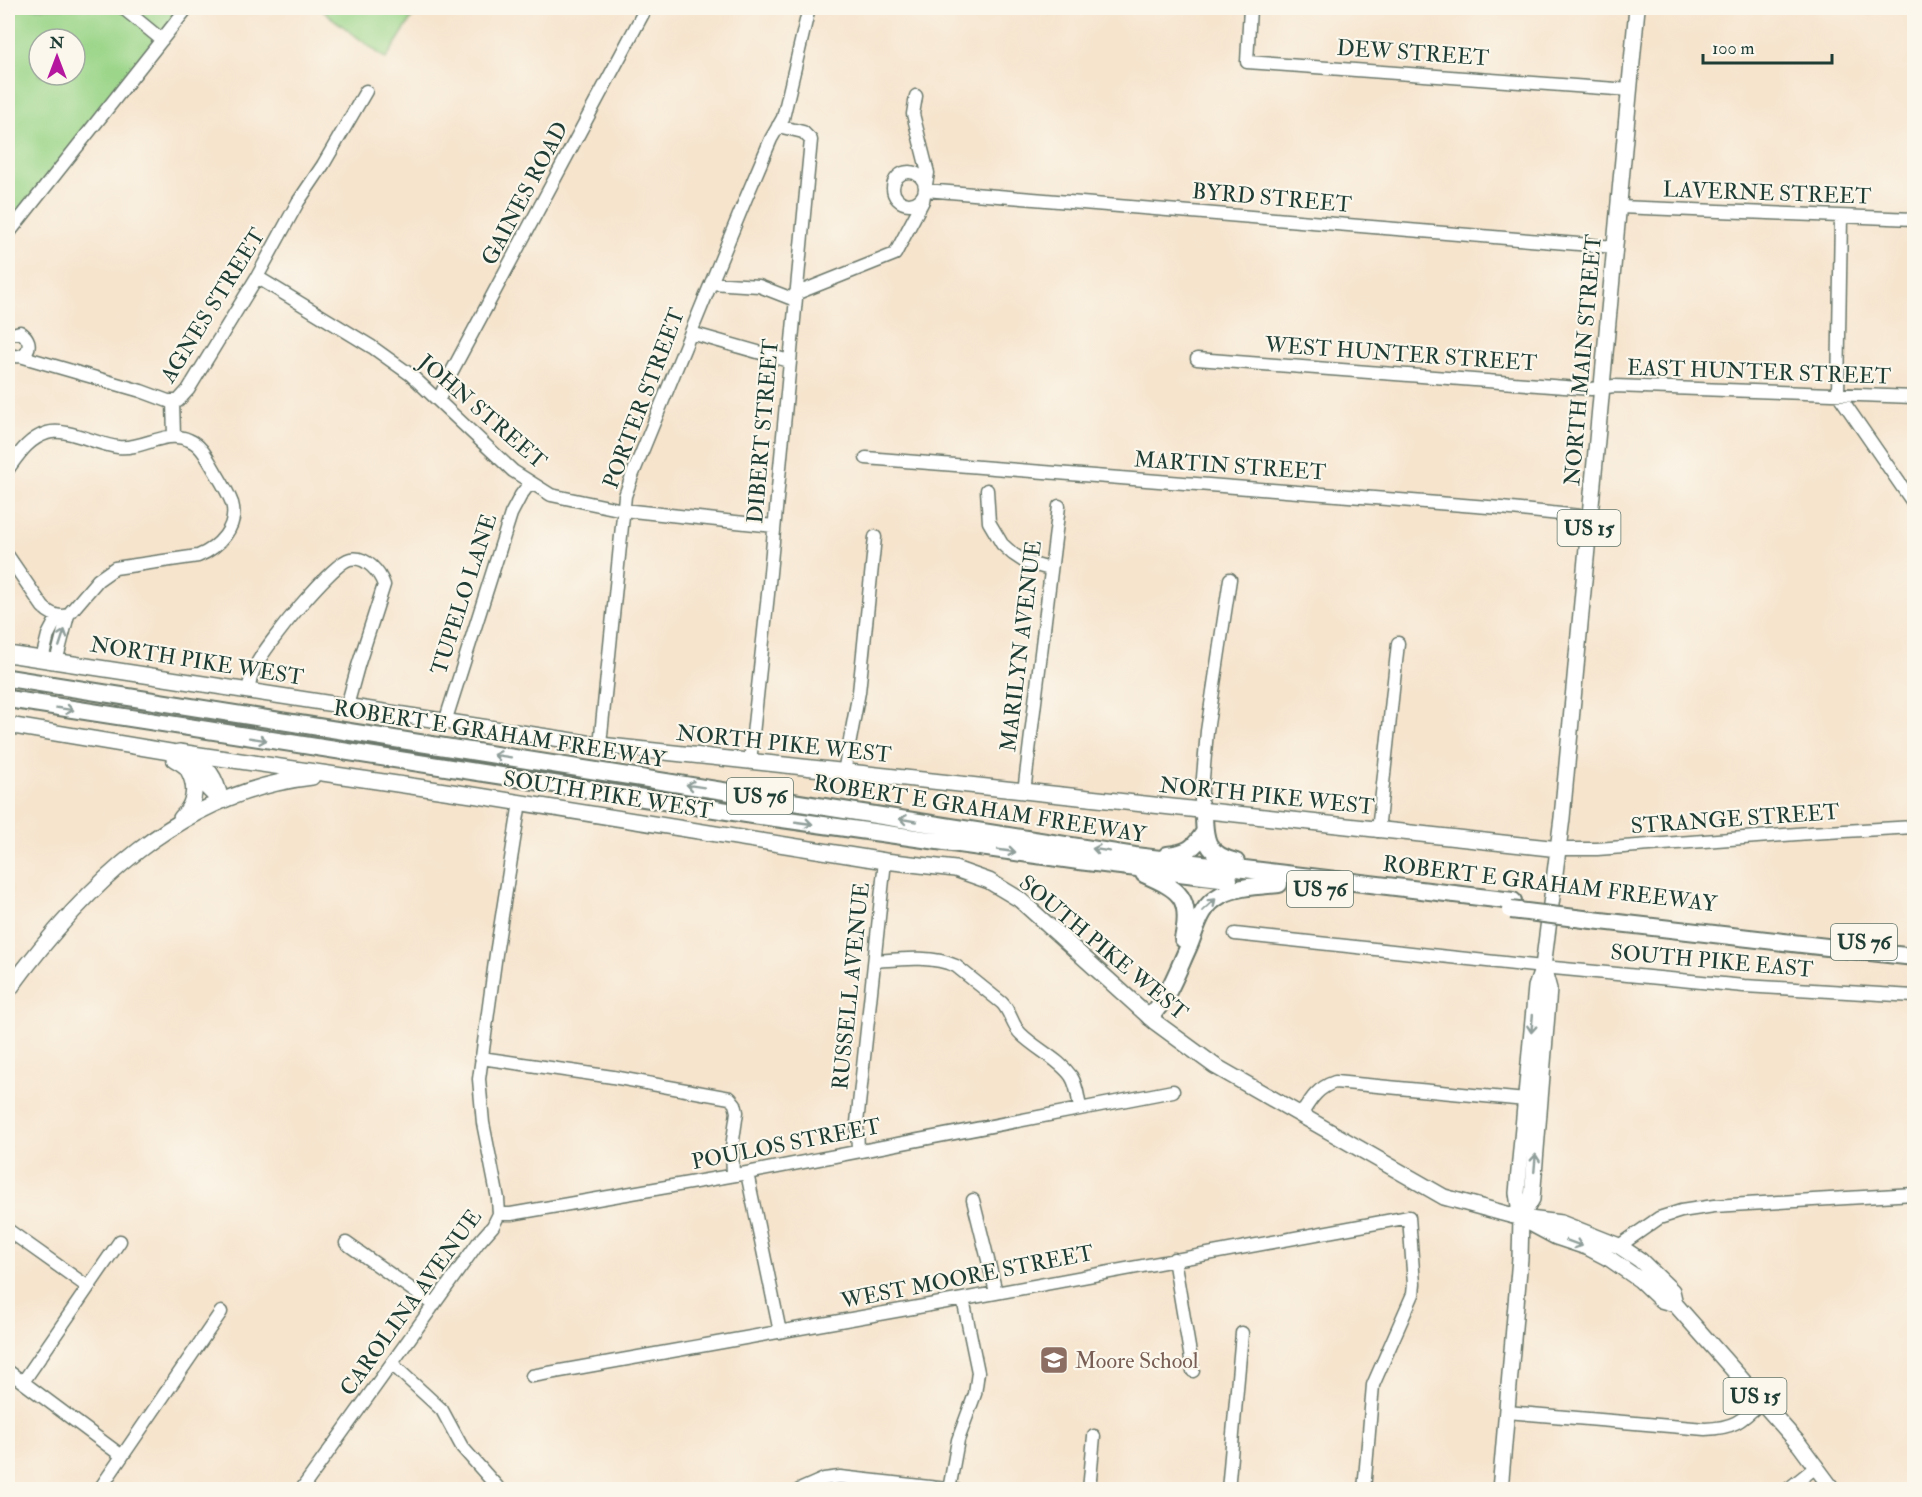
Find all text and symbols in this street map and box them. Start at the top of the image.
north arrow [27,27,87,87]
scale bar [1703,27,1832,65]
text: N [49,33,65,53]
street label: DEW STREET [1336,34,1491,72]
text: 100 m [1712,37,1755,60]
street label: GAINES ROAD [475,117,574,270]
street label: LAVERNE STREET [1662,175,1872,211]
street label: BYRD STREET [1191,177,1353,219]
street label: AGNES STREET [154,223,272,389]
street label: NORTH MAIN STREET [1558,233,1608,487]
street label: PORTER STREET [597,304,691,492]
street label: WEST HUNTER STREET [1263,330,1539,378]
street label: DIBERT STREET [741,337,785,525]
street label: JOHN STREET [412,348,553,476]
street label: EAST HUNTER STREET [1626,353,1892,391]
street label: MARTIN STREET [1133,445,1328,487]
street label: TUPELO LANE [425,510,503,678]
road number: US 15 [1558,510,1620,546]
street label: MARILYN AVENUE [994,539,1048,753]
one-way arrow [57,629,68,648]
street label: NORTH PIKE WEST [88,630,306,692]
street label: ROBERT E GRAHAM FREEWAY [331,694,669,774]
one-way arrow [55,703,75,714]
street label: NORTH PIKE WEST [675,719,893,769]
one-way arrow [248,733,267,744]
one-way arrow [493,751,513,762]
street label: SOUTH PIKE WEST [501,765,715,825]
street label: ROBERT E GRAHAM FREEWAY [811,769,1149,849]
street label: NORTH PIKE WEST [1158,771,1376,821]
road number: US 76 [727,778,793,814]
one-way arrow [686,780,705,791]
street label: STRANGE STREET [1630,798,1841,840]
one-way arrow [899,814,919,825]
one-way arrow [793,817,813,828]
one-way arrow [1092,845,1111,856]
one-way arrow [996,846,1016,857]
street label: ROBERT E GRAHAM FREEWAY [1381,850,1720,919]
street label: SOUTH PIKE WEST [1013,869,1194,1027]
road number: US 76 [1287,871,1353,907]
street label: RUSSELL AVENUE [826,881,876,1091]
one-way arrow [1202,898,1217,912]
road number: US 76 [1831,924,1897,960]
street label: SOUTH PIKE EAST [1609,938,1815,984]
one-way arrow [1526,1014,1537,1034]
street label: POULOS STREET [689,1112,884,1176]
one-way arrow [1530,1153,1541,1173]
street label: CAROLINA AVENUE [334,1204,488,1401]
one-way arrow [1564,1238,1582,1249]
street label: WEST MOORE STREET [838,1239,1096,1315]
school or university icon: Moore School [1038,1344,1070,1376]
place label: Moore School [1075,1347,1199,1375]
road number: US 15 [1724,1378,1786,1414]

